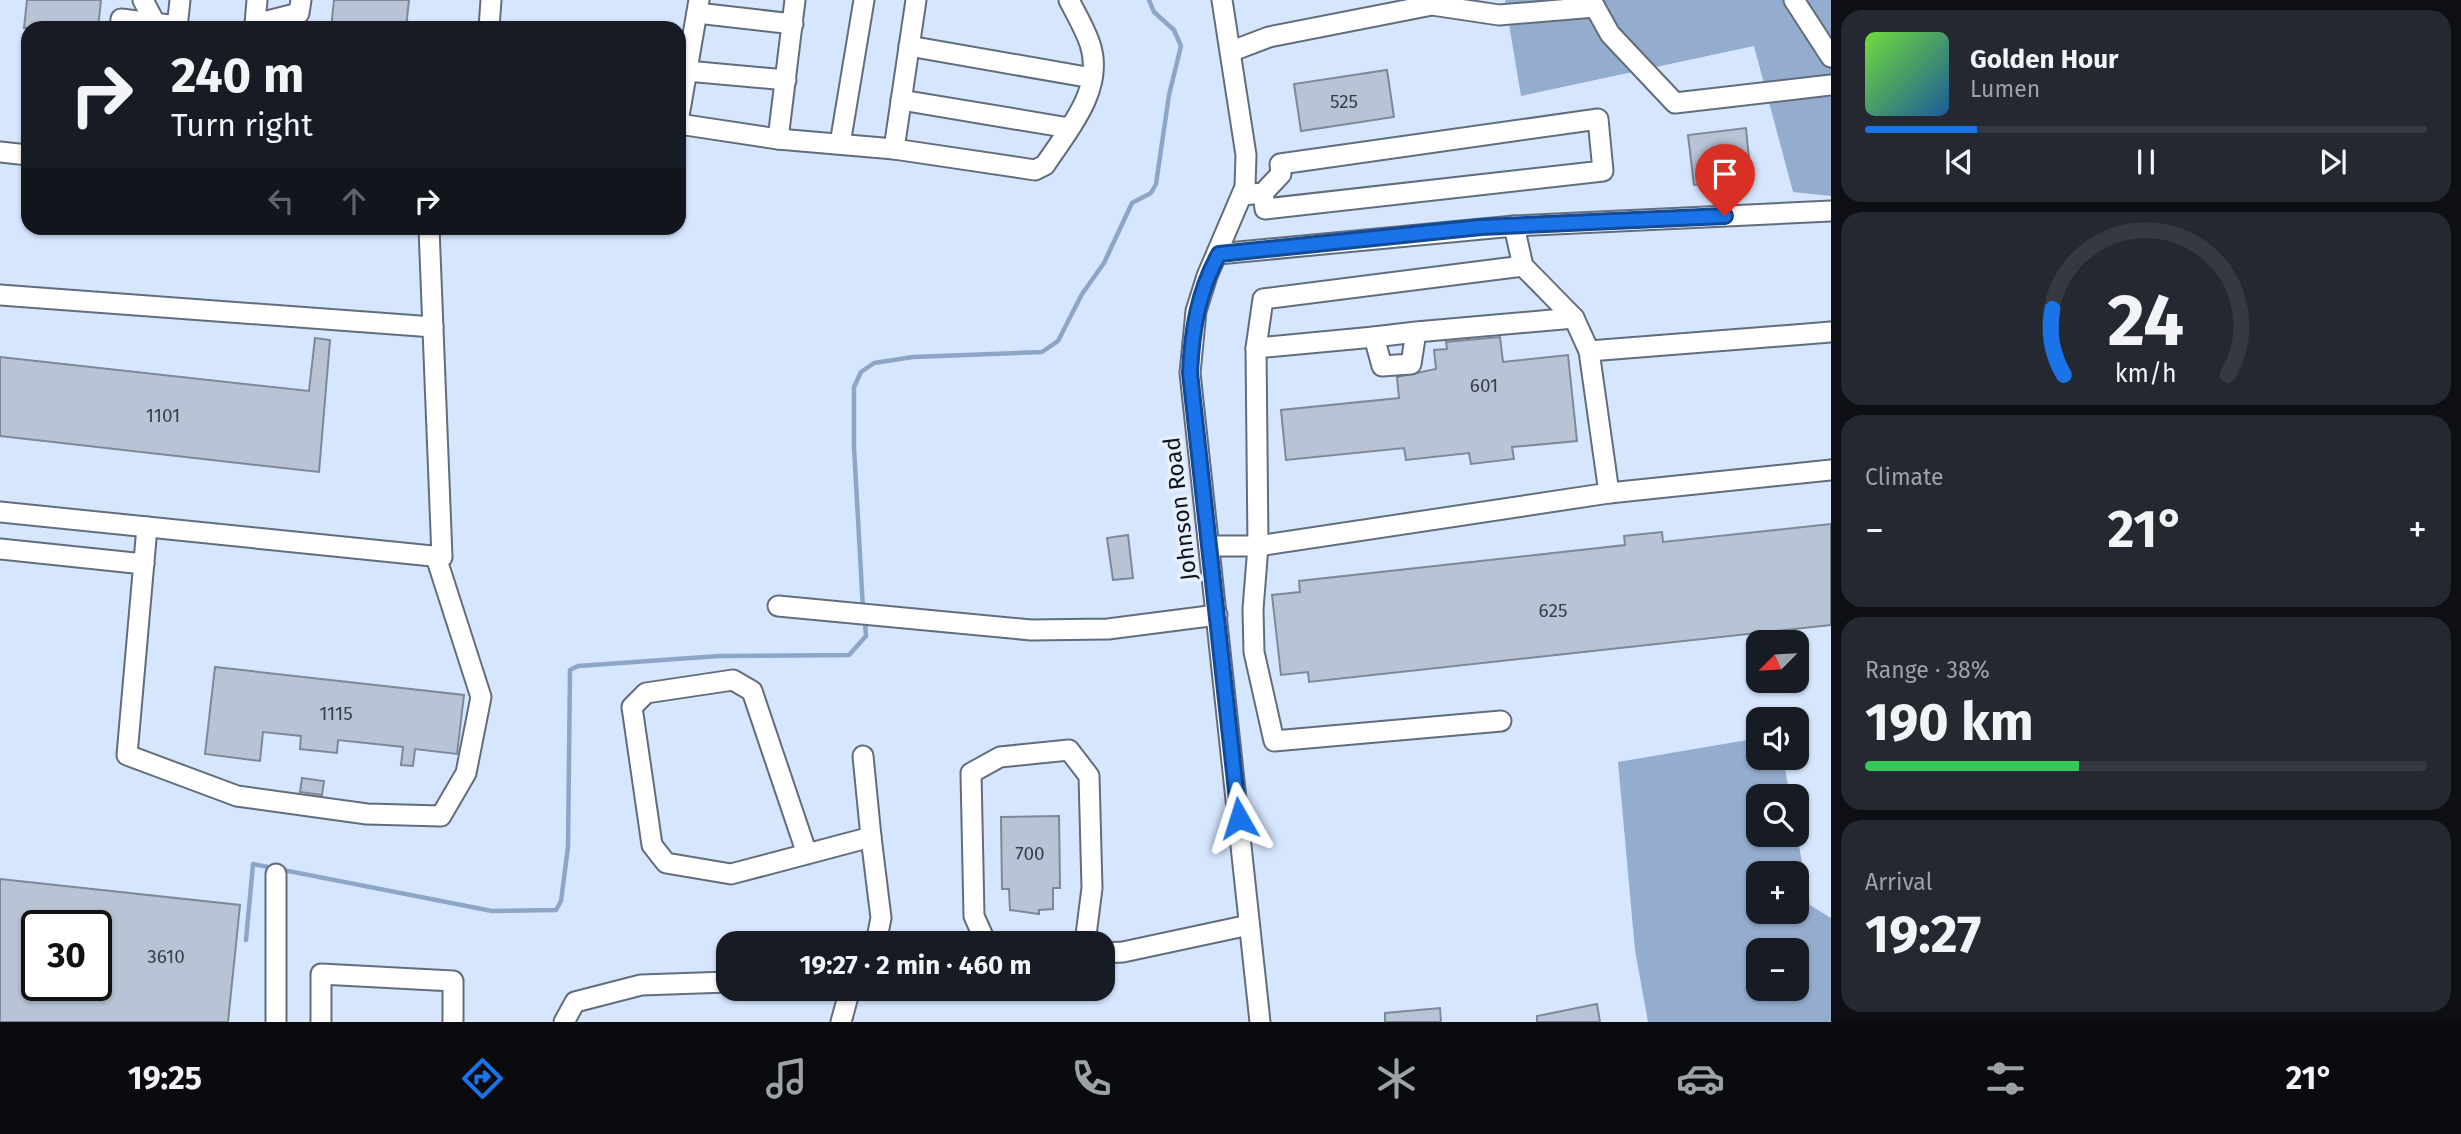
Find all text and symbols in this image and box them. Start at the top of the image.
text: Golden Hour [1970,44,2118,75]
text: 240 m [171,46,304,105]
icon: right [56,49,147,140]
text: Lumen [1970,75,2040,103]
house number: 525 [1330,90,1358,113]
text: Turn right [171,106,313,144]
icon: previous [1940,143,1978,181]
icon: pause [2127,143,2165,181]
icon: next [2314,143,2352,181]
pin [1695,144,1755,216]
icon: arrive [1706,155,1744,193]
icon: left [262,182,300,220]
icon: ahead [335,182,373,220]
icon: right [408,182,446,220]
text: 24 [2108,277,2184,364]
text: km/h [2115,358,2177,388]
house number: 601 [1470,374,1498,397]
house number: 1101 [146,404,180,427]
street label: Johnson Road [1157,436,1203,582]
text: Climate [1865,463,1944,491]
text: 21° [2108,498,2185,561]
text: − [1865,507,1884,553]
text: + [2408,507,2427,553]
house number: 625 [1539,599,1567,622]
north arrow [1746,630,1810,693]
map controls [1746,630,1809,1001]
text: Range · 38% [1865,656,1990,684]
text: 190 km [1865,691,2034,754]
house number: 1115 [319,702,353,725]
button: sound [1746,707,1809,770]
position arrow [1202,781,1276,855]
button: search [1746,784,1809,847]
house number: 700 [1015,842,1045,865]
button: + [1746,861,1809,924]
text: Arrival [1865,868,1932,896]
text: 19:27 [1865,903,1981,966]
speed limit sign: 30 [21,910,112,1001]
button: − [1746,938,1809,1001]
house number: 3610 [147,945,185,968]
text: 19:27 · 2 min · 460 m [800,950,1031,981]
icon: directions [458,1054,507,1103]
icon: music [762,1054,811,1103]
icon: phone [1067,1054,1116,1103]
icon: climate [1372,1054,1421,1103]
icon: car [1676,1054,1725,1103]
icon: filters [1981,1054,2030,1103]
text: 19:25 [128,1059,202,1097]
text: 21° [2286,1059,2333,1097]

